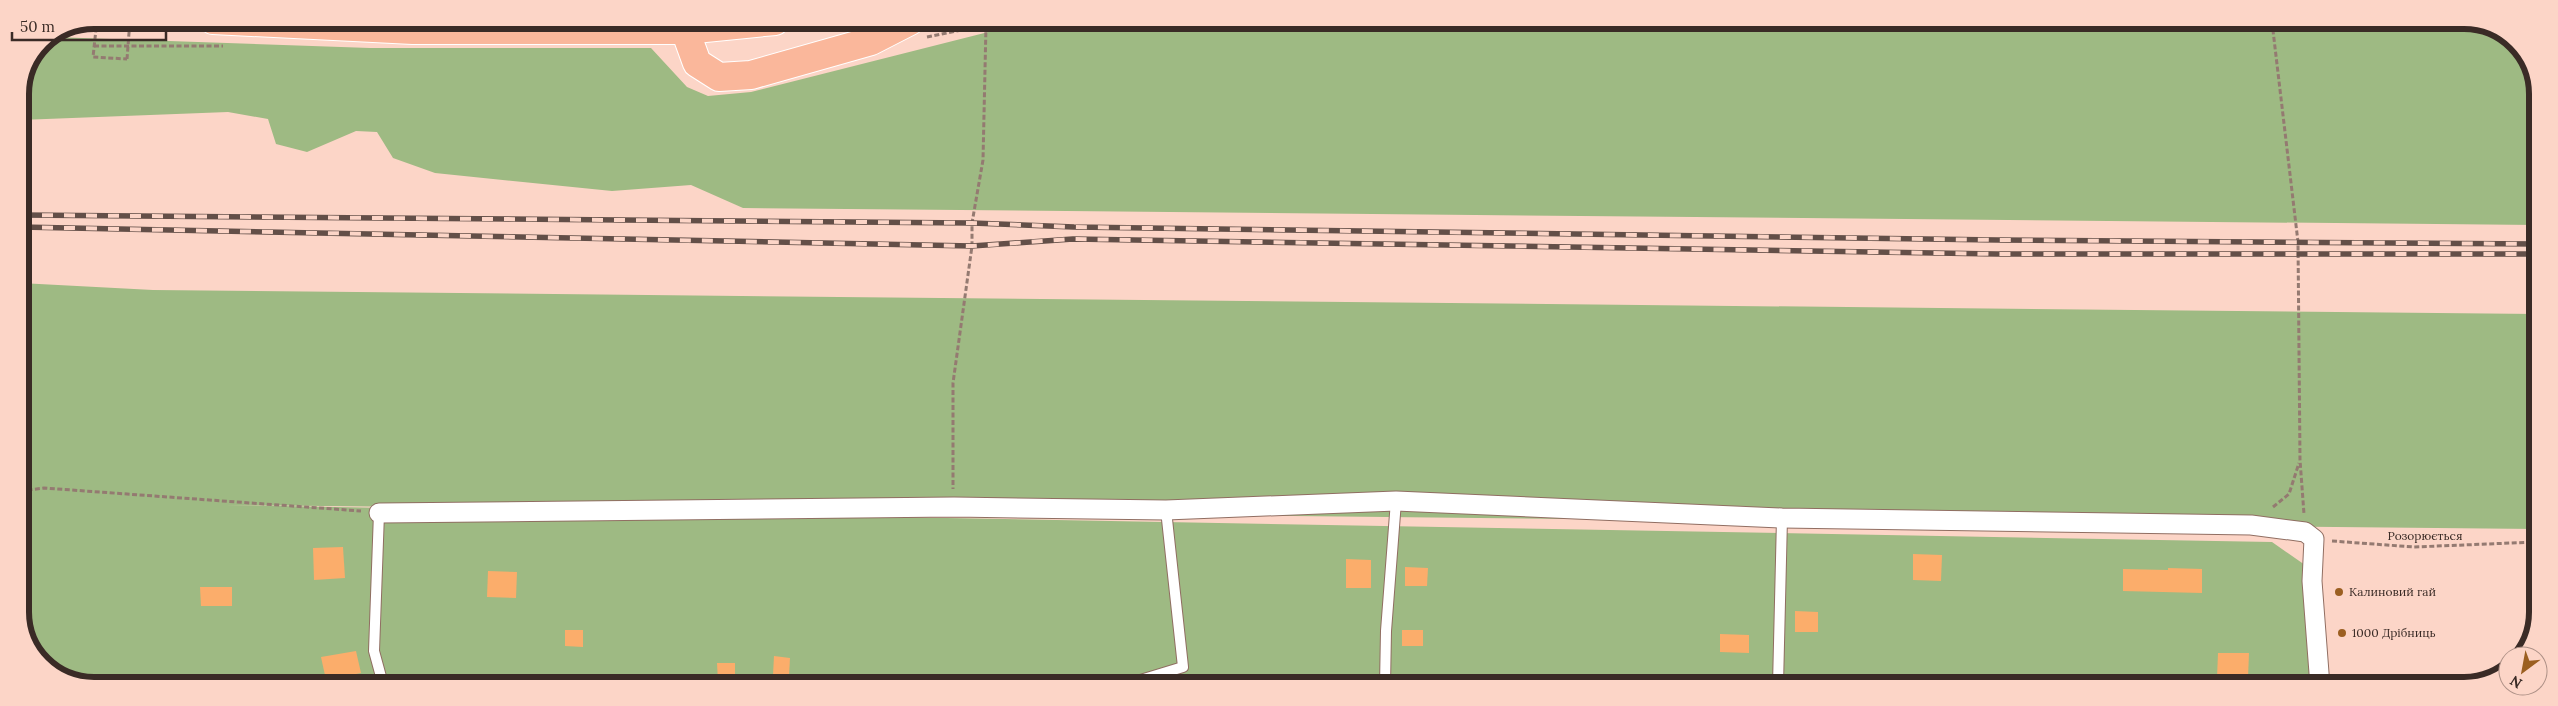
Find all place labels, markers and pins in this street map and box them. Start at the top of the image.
place label: Калиновий гай [2349,584,2436,599]
marker: Калиновий гай [2333,586,2345,598]
place label: 1000 Дрібниць [2352,625,2436,640]
marker: 1000 Дрібниць [2336,627,2348,639]

